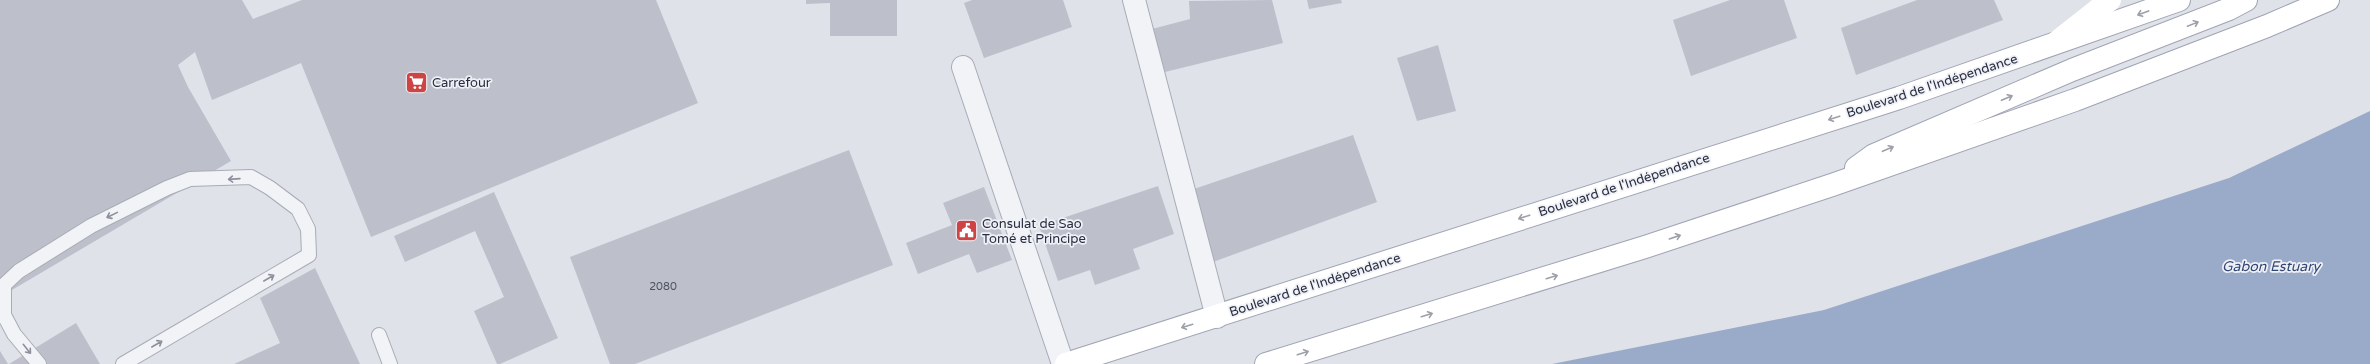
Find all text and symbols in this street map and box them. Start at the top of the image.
one-way arrow [2137,10,2149,18]
one-way arrow [2187,19,2199,27]
street label: Boulevard de l'Indépendance [1844,51,2020,121]
supermarket icon: Carrefour [403,70,429,96]
place label: Carrefour [432,75,491,91]
one-way arrow [2001,93,2013,101]
one-way arrow [1828,115,1841,122]
one-way arrow [1881,145,1893,152]
street label: Boulevard de l'Indépendance [1536,150,1712,220]
one-way arrow [228,175,241,182]
one-way arrow [106,212,118,220]
one-way arrow [1517,214,1530,221]
place label: Consulat de Sao Tomé et Principe [982,216,1086,247]
public building icon: Consulat de Sao Tomé et Principe [953,218,979,244]
one-way arrow [1669,233,1682,240]
street label: Boulevard de l'Indépendance [1227,250,1403,320]
water label: Gabon Estuary [2222,258,2322,275]
one-way arrow [1545,272,1557,280]
one-way arrow [263,274,275,282]
house number: 2080 [649,280,677,293]
one-way arrow [1421,311,1434,318]
one-way arrow [1181,323,1193,331]
one-way arrow [151,340,163,348]
one-way arrow [22,343,31,354]
one-way arrow [1296,349,1309,356]

